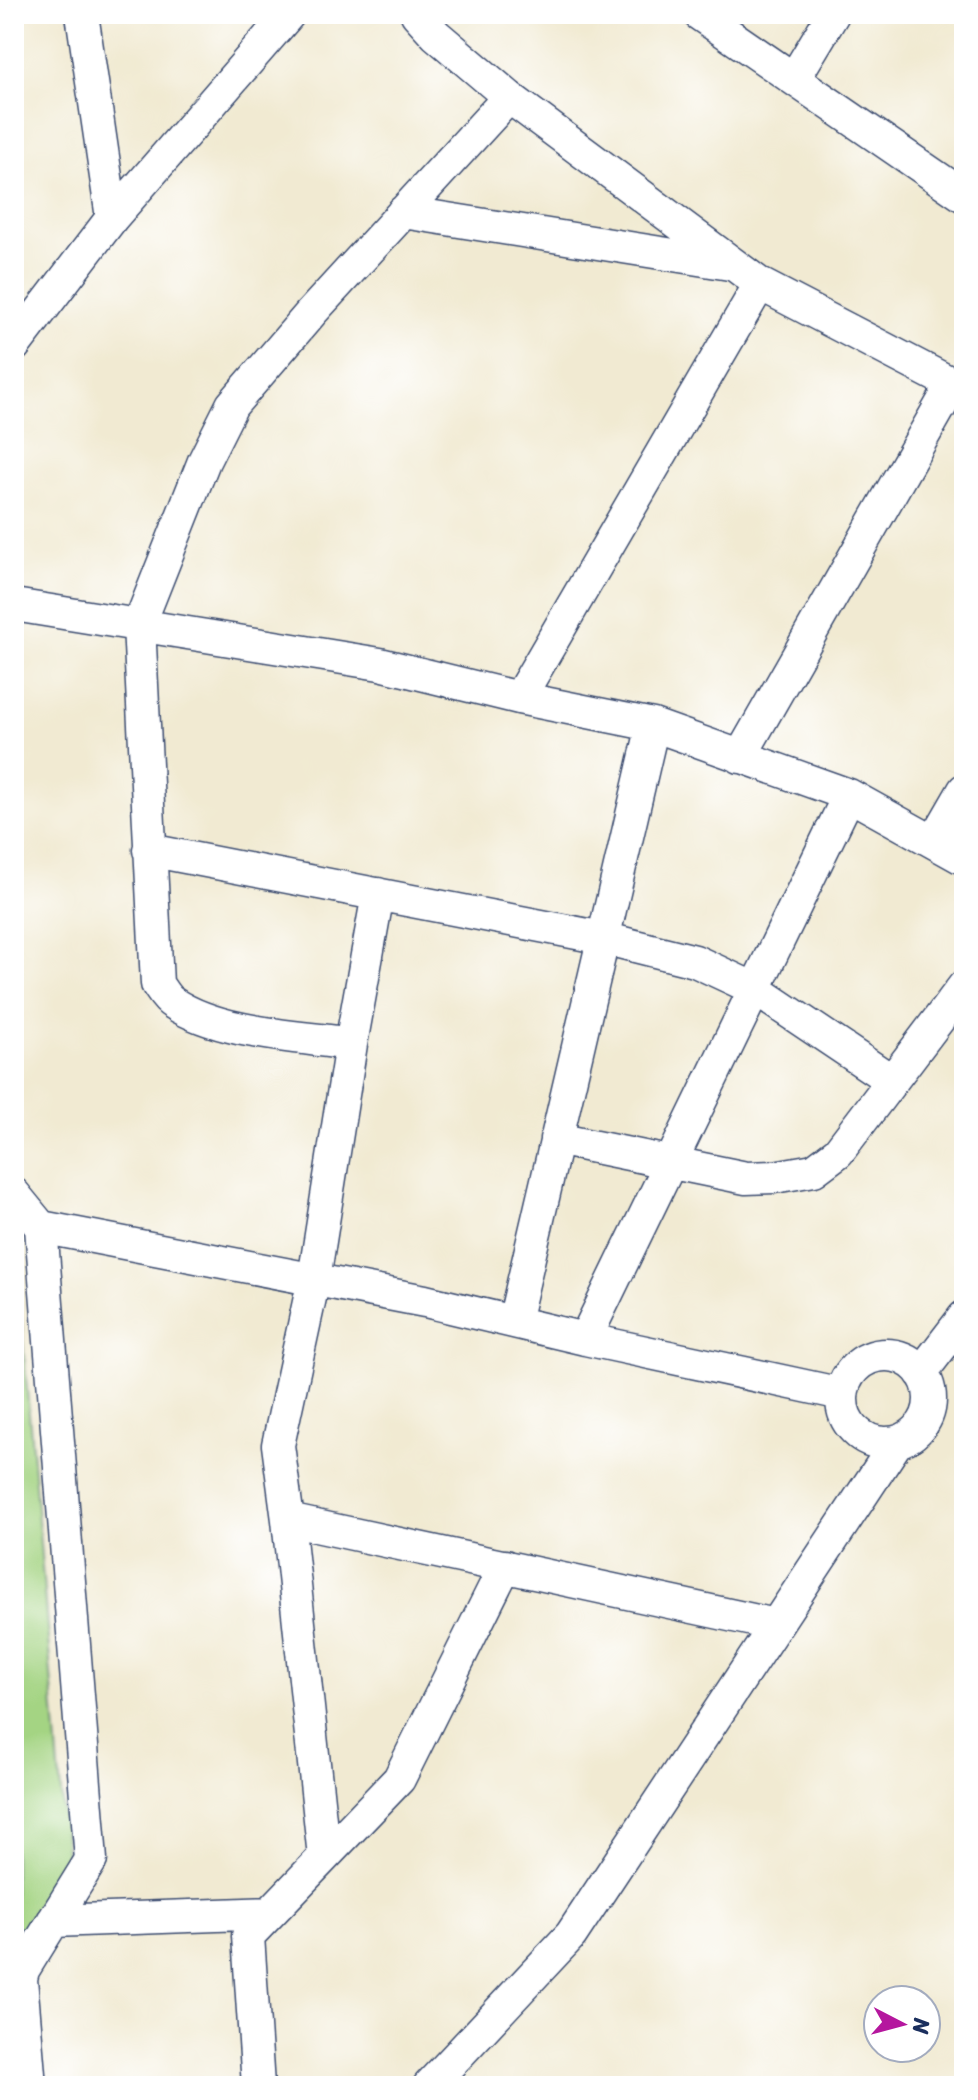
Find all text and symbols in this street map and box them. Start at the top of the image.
north arrow [862,1984,942,2064]
text: N [901,2015,942,2036]

